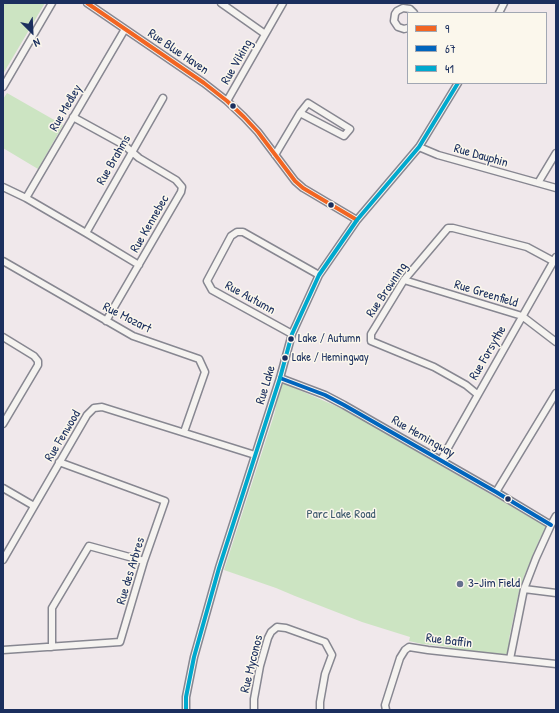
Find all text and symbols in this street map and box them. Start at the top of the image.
north arrow [12,12,52,52]
legend [407,12,547,84]
text: 9 [445,20,449,37]
street label: Rue Blue Haven [145,26,211,78]
text: N [31,35,42,51]
street label: Rue Viking [218,37,256,87]
text: 67 [445,40,456,57]
text: 41 [445,60,454,77]
street label: Rue Medley [46,82,86,134]
unlabelled marker [228,101,238,111]
street label: Rue Brahms [93,132,135,188]
street label: Rue Dauphin [452,141,510,171]
street label: Rue Kennebec [127,193,173,255]
unlabelled marker [326,200,336,210]
street label: Rue Browning [363,260,411,320]
street label: Rue Greenfield [452,277,520,311]
street label: Rue Autumn [222,278,278,318]
street label: Rue Mozart [100,299,154,337]
street label: Rue Forsythe [466,323,510,383]
place label: Lake / Autumn [298,332,361,346]
marker: Lake / Autumn [286,334,296,344]
place label: Lake / Hemingway [292,351,369,365]
marker: Lake / Hemingway [280,353,290,363]
street label: Rue Lake [253,364,279,406]
street label: Rue Fenwood [42,408,84,464]
street label: Rue Hemingway [389,413,457,461]
unlabelled marker [503,494,513,504]
park label: Parc Lake Road [306,507,376,523]
street label: Rue des Arbres [113,536,149,606]
place label: 3-Jim Field [468,576,520,592]
marker: 3-Jim Field [455,579,465,589]
street label: Rue Baffin [425,630,473,652]
street label: Rue Myconos [237,634,267,694]

